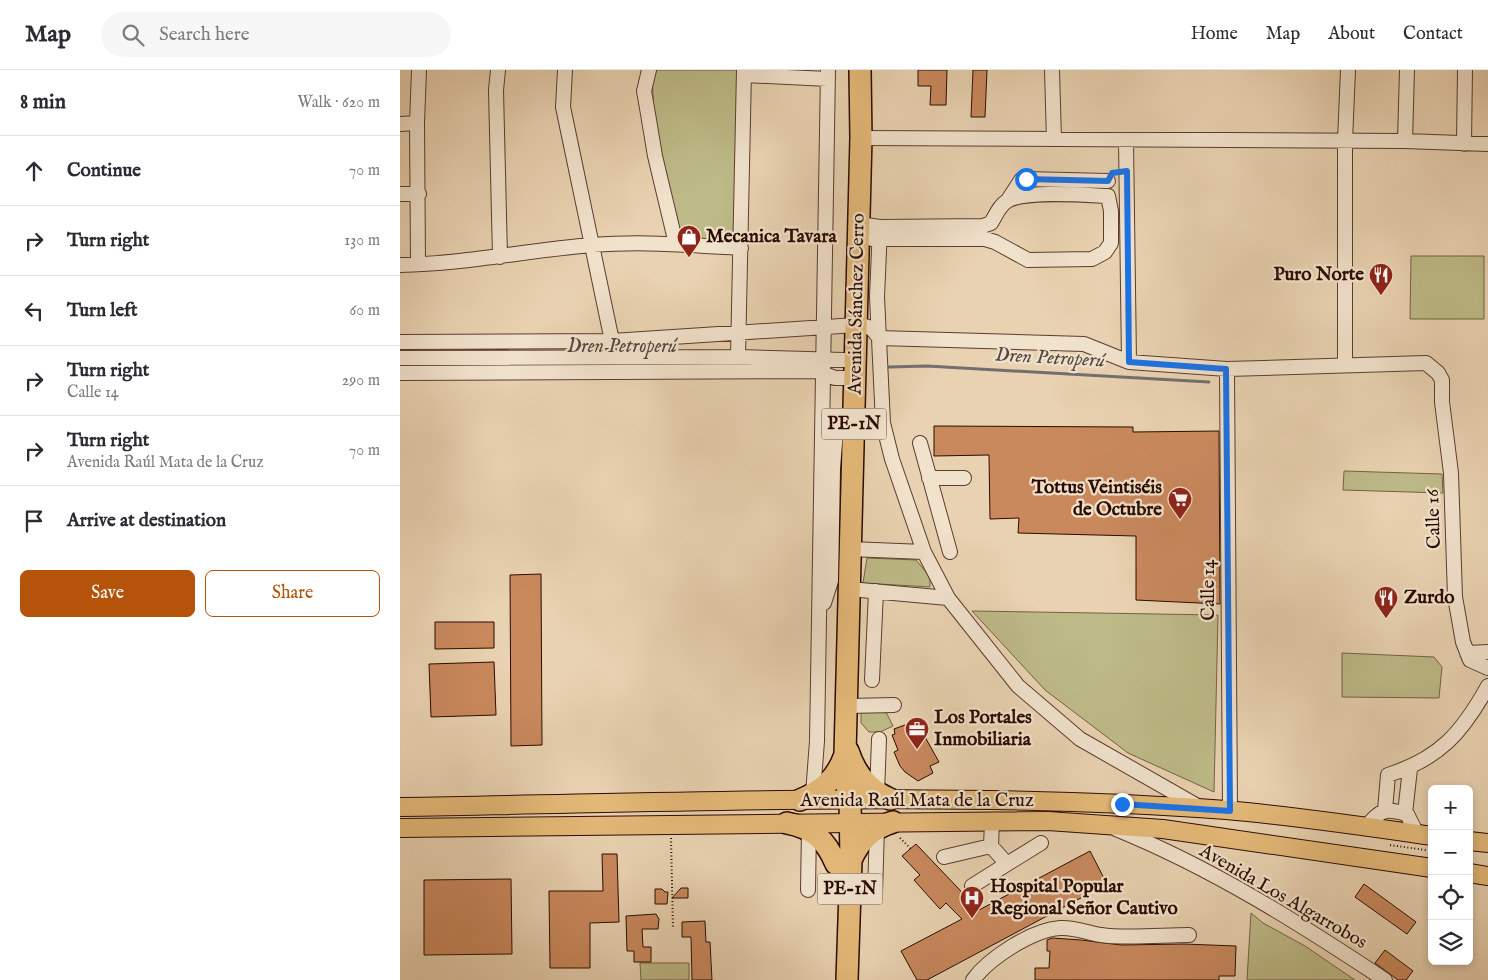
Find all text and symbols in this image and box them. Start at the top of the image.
search box [101,12,451,57]
text: Map [25,19,71,50]
icon: search [119,21,147,49]
text: Search here [159,23,250,47]
text: Home [1191,23,1238,46]
text: Map [1266,23,1300,46]
text: About [1328,23,1375,46]
text: Contact [1403,23,1463,46]
text: 8 min [20,89,66,116]
text: Walk · 620 m [297,93,380,113]
icon: ahead [20,157,48,185]
text: Continue [67,159,141,183]
text: 70 m [349,161,380,181]
route start [1015,168,1038,191]
street label: Avenida Sánchez Cerro [843,213,871,396]
shop icon: Mecanica Tavara [676,224,702,258]
place label: Mecanica Tavara [706,225,837,249]
icon: right [20,227,48,255]
text: Turn right [67,229,149,253]
text: 130 m [344,231,380,251]
restaurant icon: Puro Norte [1368,262,1394,296]
place label: Puro Norte [1273,263,1364,287]
icon: left [20,297,48,325]
text: Turn left [67,299,138,323]
text: 60 m [350,301,380,321]
water label: Dren Petroperú [567,334,679,359]
water label: Dren Petroperú [994,343,1107,373]
text: Turn right [67,359,149,383]
icon: right [20,367,48,395]
text: 290 m [342,371,380,391]
text: Calle 14 [67,383,119,403]
road number: PE-1N [822,408,886,439]
text: Turn right [67,429,149,453]
icon: right [20,437,48,465]
text: 70 m [349,441,380,461]
text: Avenida Raúl Mata de la Cruz [67,453,264,473]
place label: Tottus Veintiséis de Octubre [1031,476,1162,522]
supermarket icon: Tottus Veintiséis de Octubre [1167,486,1193,520]
street label: Calle 16 [1421,488,1447,549]
icon: arrive [20,507,48,535]
text: Arrive at destination [67,509,226,533]
street label: Calle 14 [1197,559,1221,621]
button: Save [20,570,195,617]
button: Share [205,570,380,617]
restaurant icon: Zurdo [1373,585,1399,619]
place label: Zurdo [1404,586,1455,610]
place label: Los Portales Inmobiliaria [934,706,1032,752]
office icon: Los Portales Inmobiliaria [904,716,930,750]
map controls [1428,785,1473,965]
button: + [1428,785,1473,830]
street label: Avenida Raúl Mata de la Cruz [799,789,1034,813]
route end [1111,793,1134,816]
button: − [1428,830,1473,875]
street label: Avenida Los Algarrobos [1194,839,1371,955]
road number: PE-1N [818,874,882,904]
place label: Hospital Popular Regional Señor Cautivo [990,875,1178,921]
button: locate [1428,875,1473,920]
hospital icon: Hospital Popular Regional Señor Cautivo [959,885,985,919]
button: layers [1428,920,1473,965]

